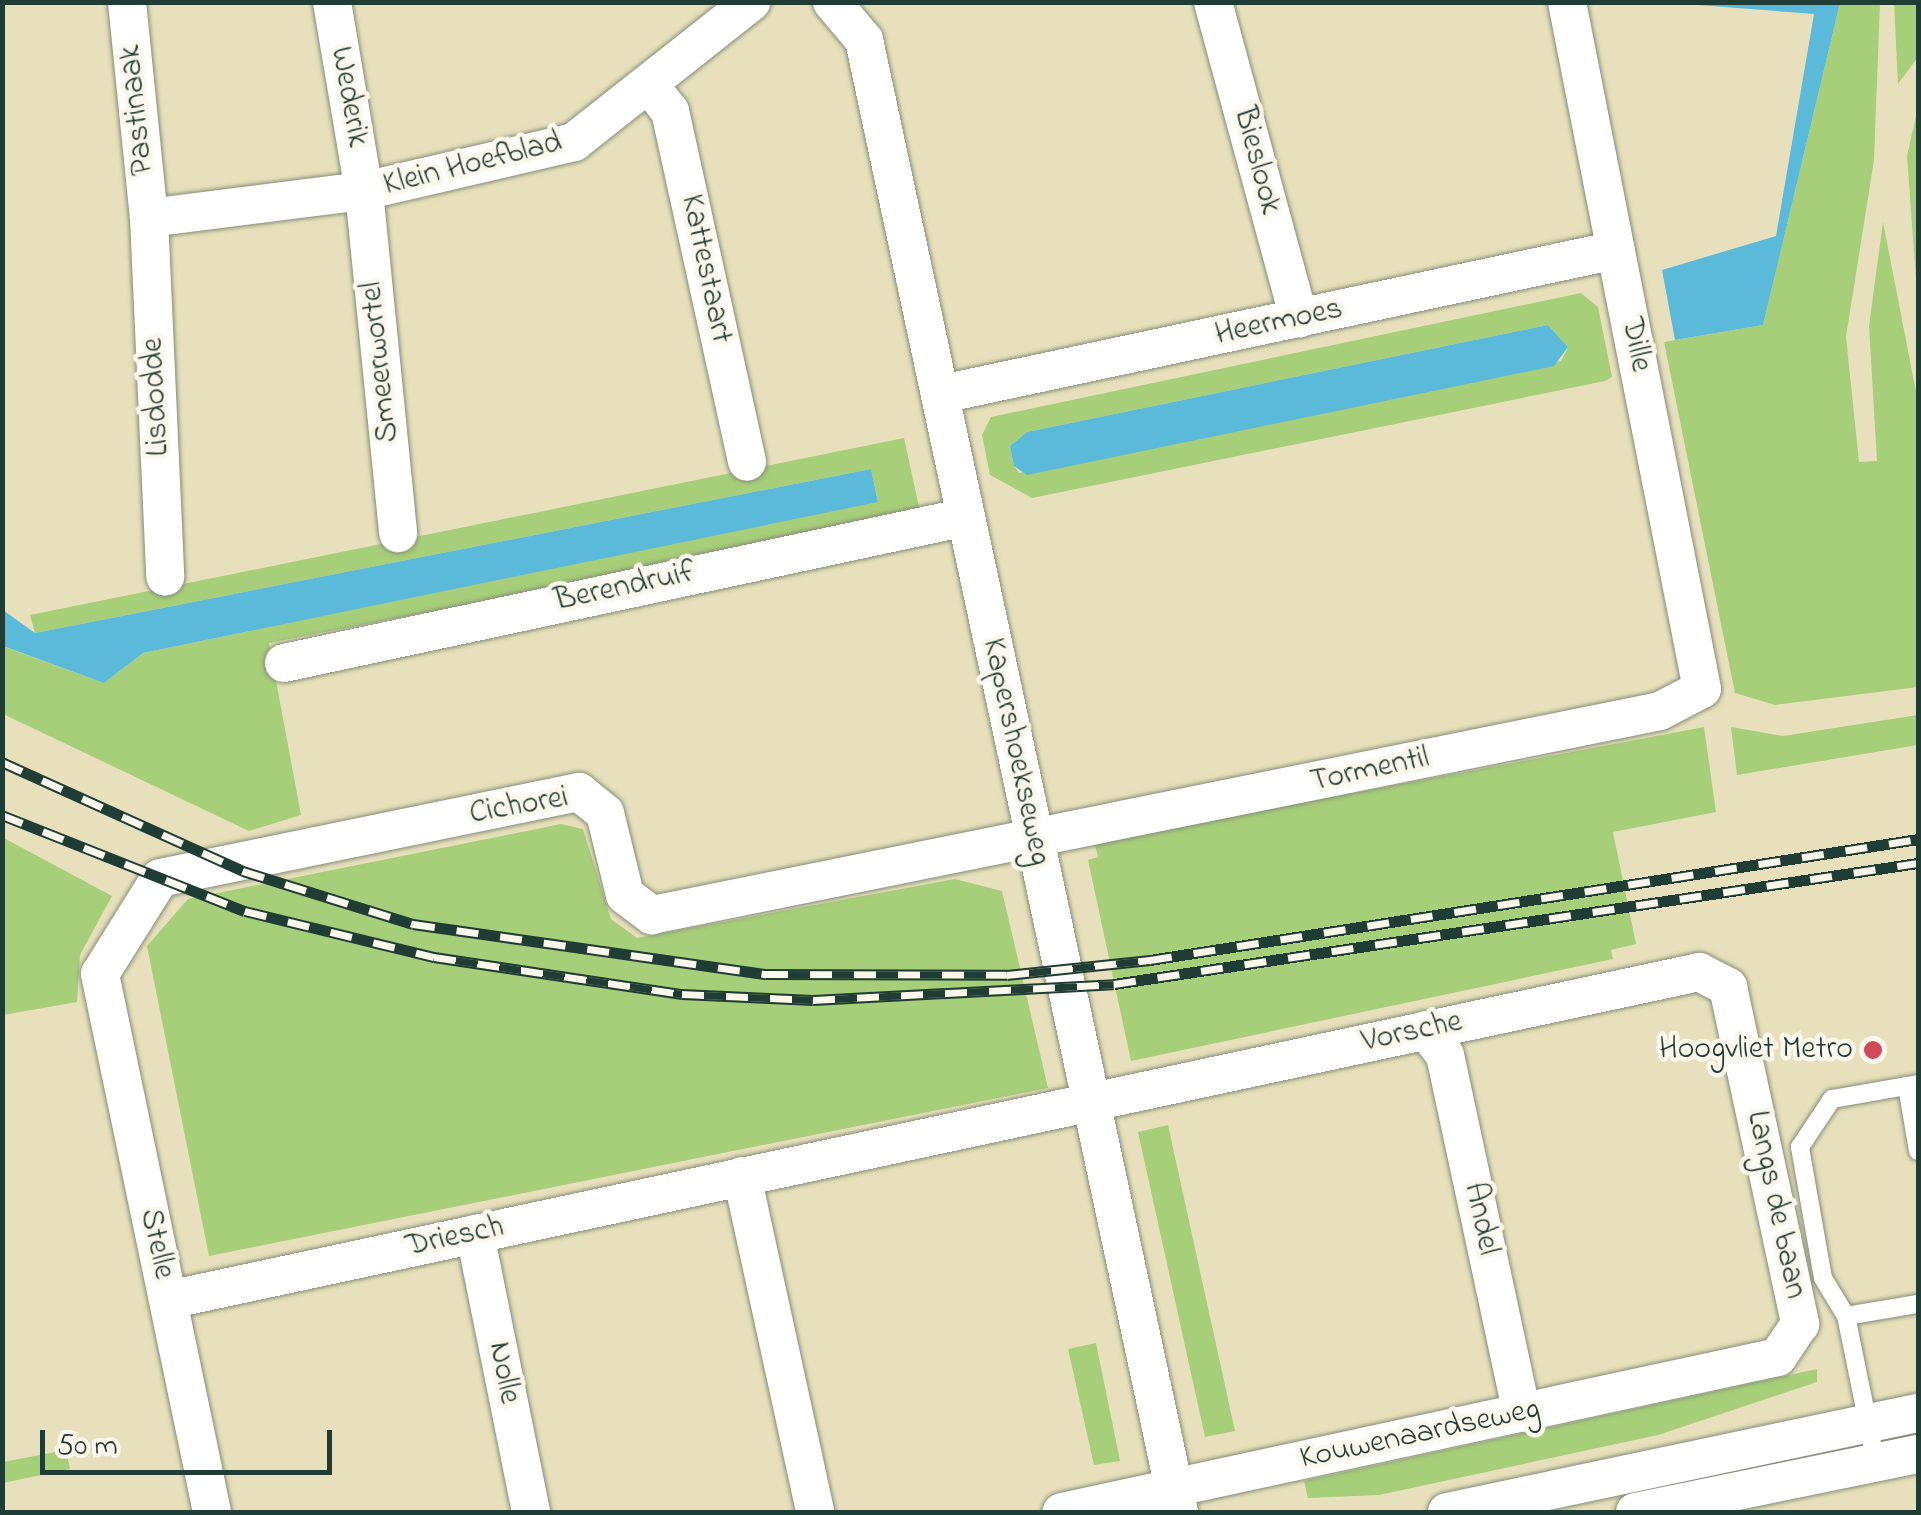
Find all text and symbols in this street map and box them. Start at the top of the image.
street label: Pastinaak [112,43,164,177]
street label: Wederik [320,44,376,150]
street label: Bieslook [1223,103,1289,219]
street label: Klein Hoefblad [380,124,566,206]
street label: Kattestaart [671,191,739,347]
street label: Smeerwortel [353,280,409,444]
street label: Heermoes [1212,291,1346,355]
street label: Dille [1611,315,1659,375]
street label: Lisdodde [135,337,179,457]
street label: Berendruif [551,554,699,622]
street label: Kapershoekseweg [972,635,1058,869]
street label: Tormentil [1307,740,1433,802]
street label: Cichorei [467,779,571,835]
street label: Vorsche [1358,1004,1466,1062]
place label: Hoogvliet Metro [1659,1031,1853,1069]
marker: Hoogvliet Metro [1862,1039,1884,1061]
street label: Langs de baan [1736,1108,1814,1302]
street label: Andel [1454,1179,1506,1259]
street label: Stelle [130,1205,182,1283]
street label: Driesch [402,1209,508,1267]
street label: Nolle [478,1339,528,1407]
street label: Kouwenaardseweg [1297,1391,1543,1479]
scale bar [45,1410,338,1472]
text: 50 m [57,1425,118,1469]

